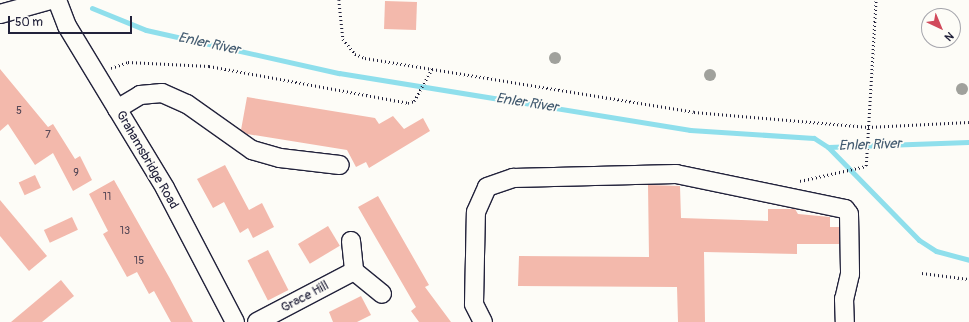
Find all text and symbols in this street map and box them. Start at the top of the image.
scale bar [10,8,134,34]
north arrow [921,8,961,48]
text: 50 m [15,15,43,30]
water label: Enler River [177,29,241,59]
text: N [942,29,956,44]
water label: Enler River [495,90,559,116]
house number: 5 [16,104,22,118]
street label: Grahamsbridge Road [113,108,181,212]
house number: 7 [45,128,51,142]
water label: Enler River [838,136,902,154]
house number: 9 [73,166,79,180]
house number: 11 [103,190,111,204]
house number: 13 [120,224,130,238]
house number: 15 [134,254,144,268]
street label: Grace Hill [278,278,332,316]

